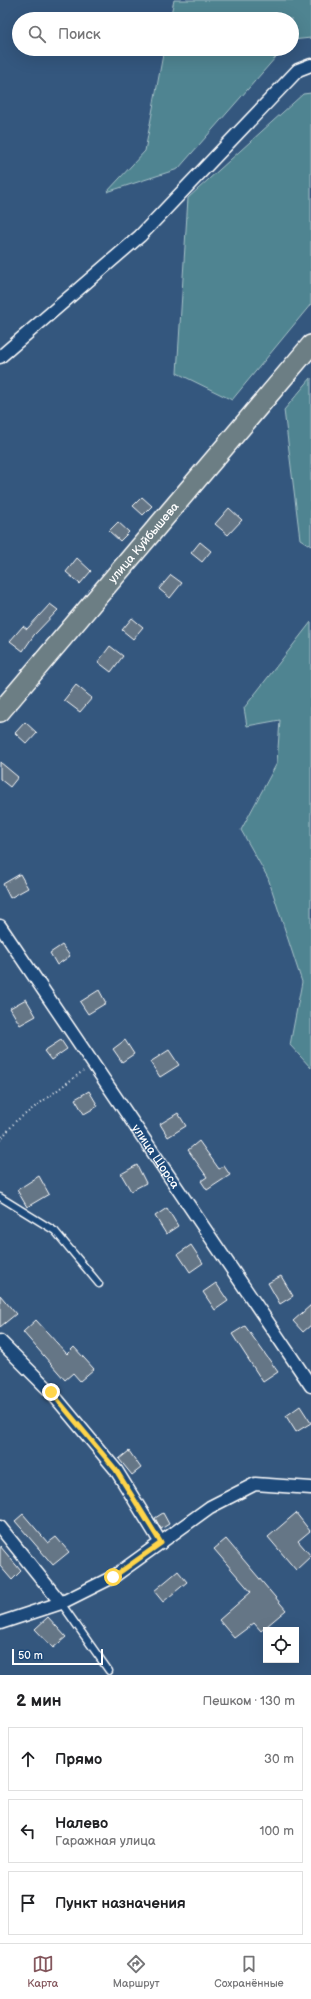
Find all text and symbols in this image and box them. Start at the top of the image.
search box [12,12,299,56]
icon: search [26,23,48,45]
text: Поиск [58,25,101,44]
street label: улица Куйбышева [105,500,182,586]
street label: улица Щорса [128,1122,182,1192]
route end [42,1383,60,1401]
route start [104,1568,122,1586]
map controls [263,1627,299,1663]
button: locate [263,1627,299,1663]
scale bar [12,1647,103,1666]
text: 50 m [18,1649,43,1662]
text: 2 мин [16,1691,62,1711]
text: Пешком · 130 m [203,1693,295,1709]
icon: ahead [17,1748,39,1770]
text: Прямо [55,1750,102,1769]
text: 30 m [264,1751,294,1767]
text: Налево [55,1814,108,1833]
icon: left [17,1820,39,1842]
text: 100 m [259,1823,294,1839]
text: Гаражная улица [55,1833,156,1849]
icon: arrive [17,1892,39,1914]
text: Пункт назначения [55,1894,186,1913]
tab: Карта [27,1953,58,1990]
tab: Маршрут [113,1953,160,1990]
tab: Сохранённые [214,1953,284,1990]

